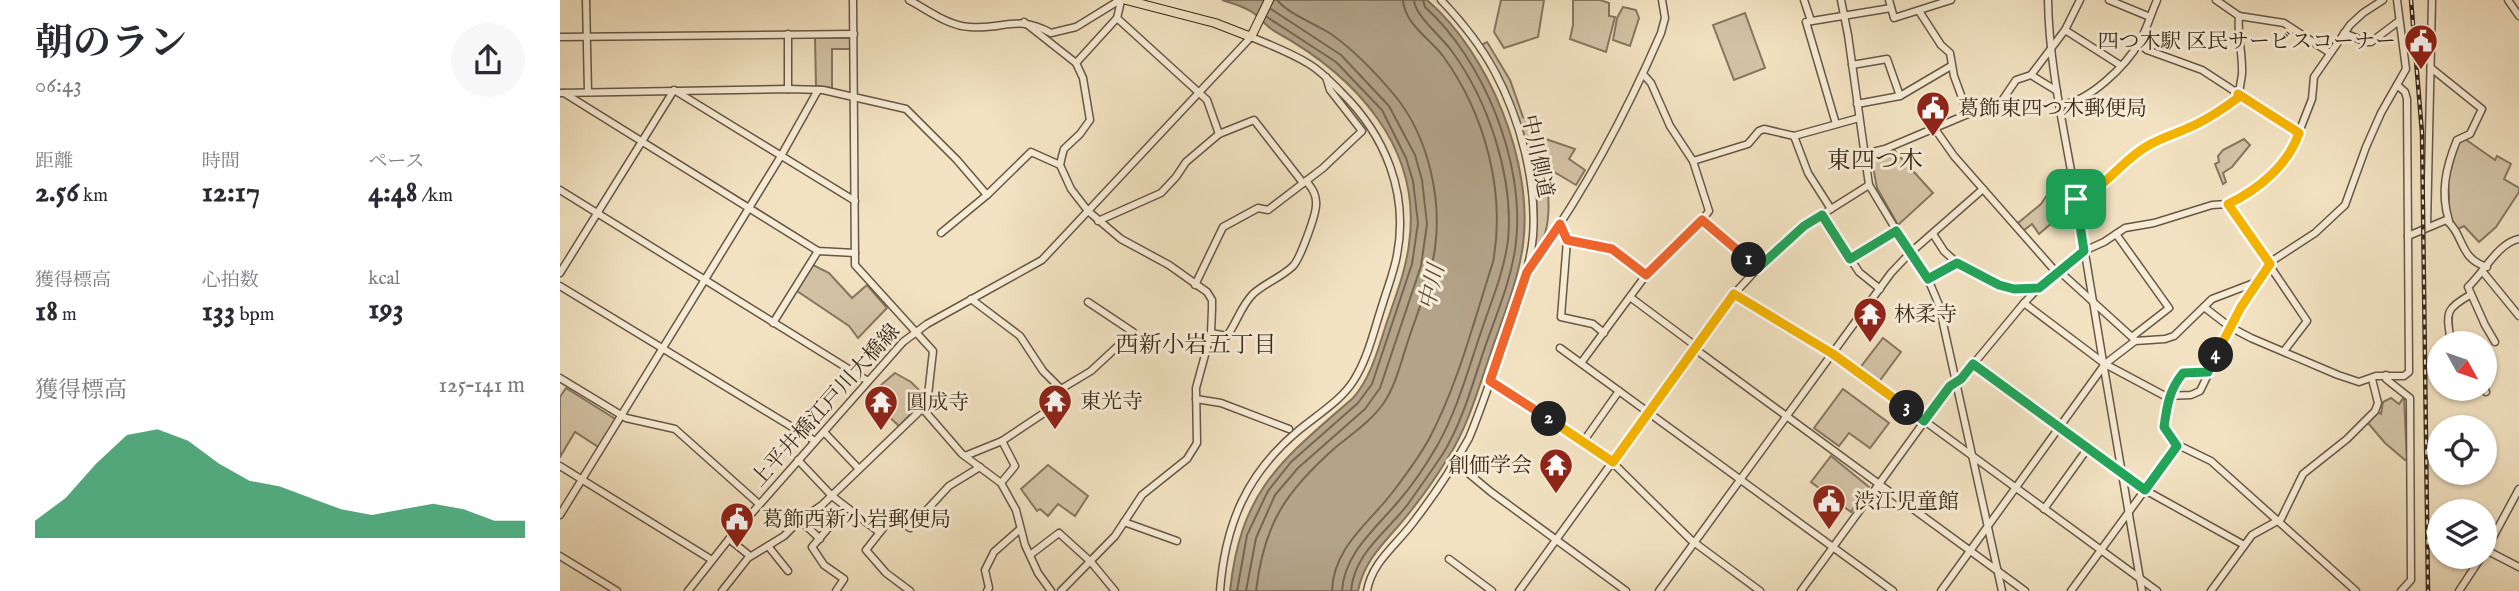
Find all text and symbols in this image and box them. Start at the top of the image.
text: 朝のラン [35,21,187,69]
public building icon: 四つ木駅 区民サービスコーナー [2402,22,2440,71]
button: share [451,23,525,97]
place label: 四つ木駅 区民サービスコーナー [2097,29,2396,56]
text: 06:43 [35,71,82,100]
public building icon: 葛飾東四つ木郵便局 [1914,89,1952,138]
place label: 葛飾東四つ木郵便局 [1958,96,2147,123]
street label: 中川側道 [1515,112,1558,200]
district label: 東四つ木 [1827,146,1923,177]
text: 距離 [35,150,73,174]
text: 時間 [202,150,240,174]
text: ペース [368,150,424,174]
pin [2046,169,2106,229]
text: 2.56 [35,174,79,212]
text: 12:17 [202,174,260,212]
text: 4:48 [368,174,417,212]
icon: arrive [2057,180,2095,218]
text: km [79,184,108,208]
text: /km [417,184,453,208]
pin: 1 [1732,243,1766,278]
text: 1 [1745,247,1752,271]
water label: 中川 [1413,259,1452,313]
text: kcal [368,267,400,291]
text: 獲得標高 [35,269,111,293]
text: 心拍数 [202,269,259,293]
text: 193 [368,291,404,329]
text: 18 [35,293,58,331]
text: 133 [202,293,235,331]
temple icon: 林柔寺 [1851,295,1889,344]
place label: 林柔寺 [1894,302,1957,329]
text: m [58,303,77,327]
text: bpm [235,303,274,327]
street label: 上平井橋江戸川大橋線 [746,319,906,493]
district label: 西新小岩五丁目 [1116,331,1277,360]
north arrow [2427,331,2497,401]
map controls [2427,331,2497,569]
pin: 4 [2198,338,2234,372]
text: 4 [2211,342,2220,366]
text: 125–141 m [438,371,525,400]
text: 獲得標高 [35,376,127,405]
temple icon: 東光寺 [1036,382,1074,431]
temple icon: 圓成寺 [862,383,900,432]
place label: 東光寺 [1080,389,1143,416]
place label: 圓成寺 [906,390,969,417]
pin: 3 [1890,390,1924,426]
text: 3 [1903,395,1910,419]
pin: 2 [1532,402,1566,436]
text: 2 [1544,406,1553,430]
button: locate [2427,415,2497,485]
temple icon: 創価学会 [1537,446,1575,495]
place label: 創価学会 [1448,453,1532,480]
public building icon: 渋江児童館 [1810,482,1848,531]
place label: 渋江児童館 [1854,489,1959,516]
button: layers [2427,499,2497,569]
public building icon: 葛飾西新小岩郵便局 [718,500,756,549]
place label: 葛飾西新小岩郵便局 [762,507,951,534]

